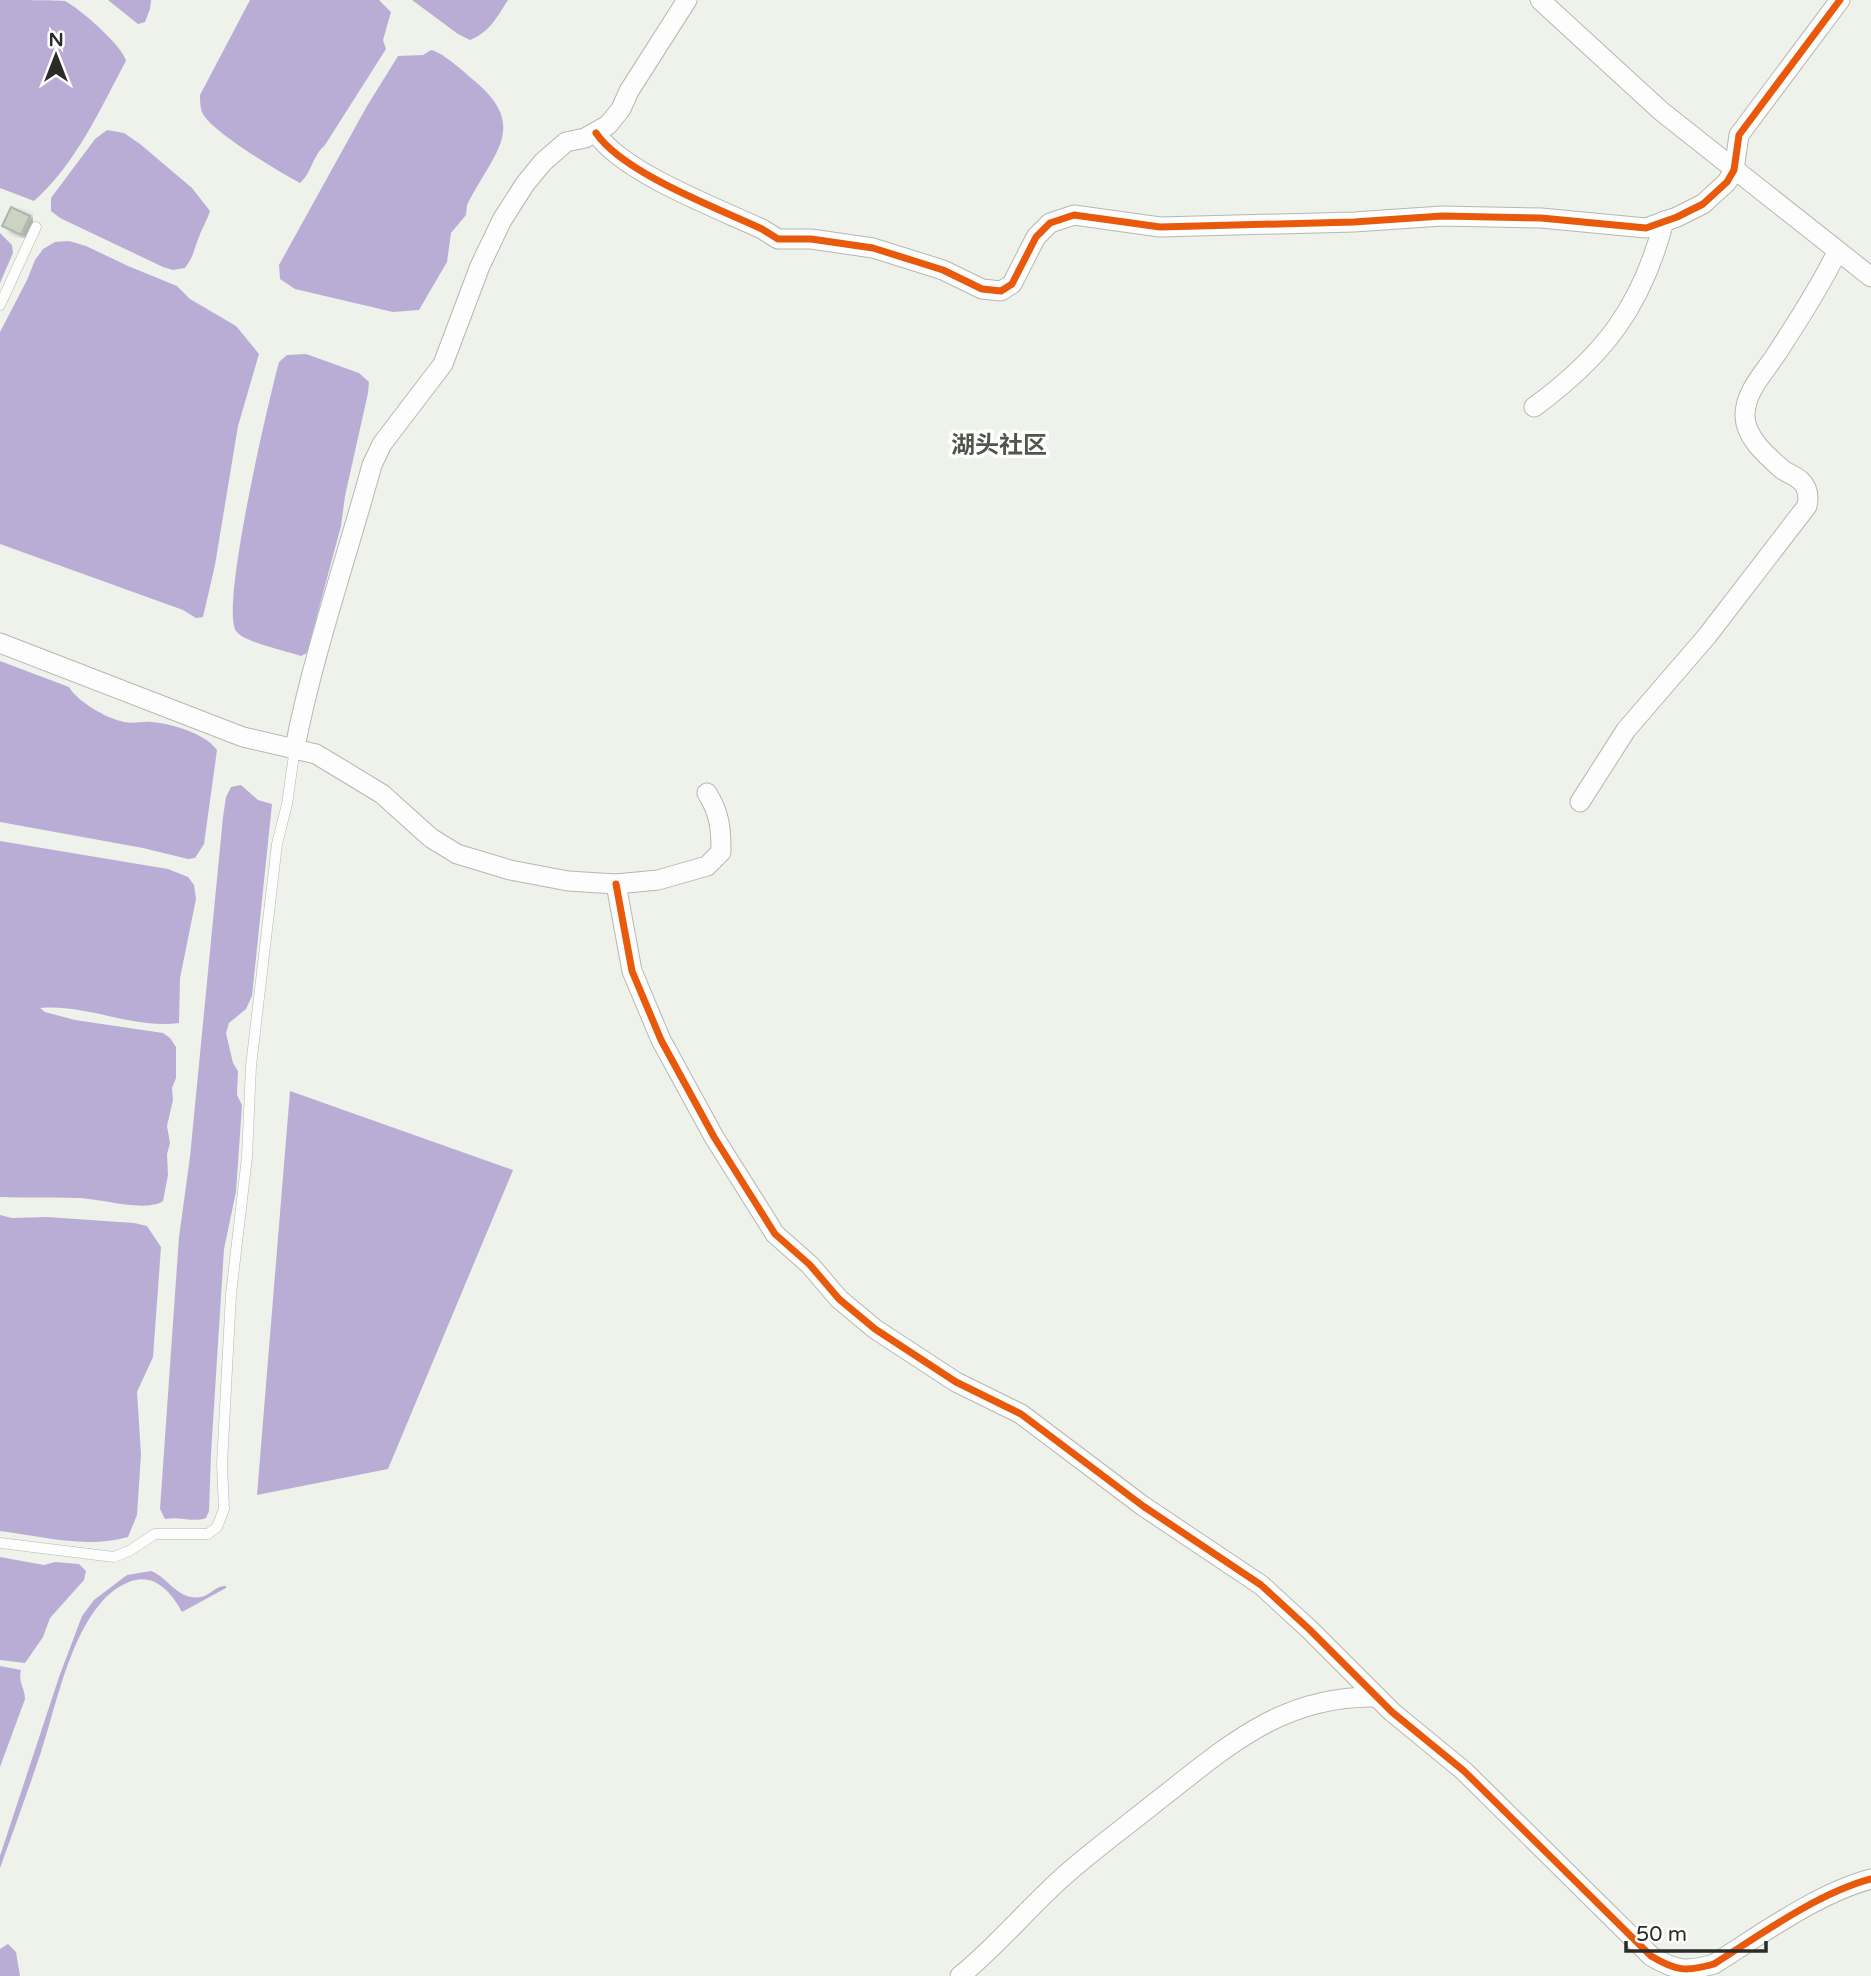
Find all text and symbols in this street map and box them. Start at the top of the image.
north arrow [21,21,91,91]
text: N [48,29,64,51]
district label: 湖头社区 [951,431,1047,460]
scale bar [1626,1910,1766,1954]
text: 50 m [1636,1922,1687,1947]

